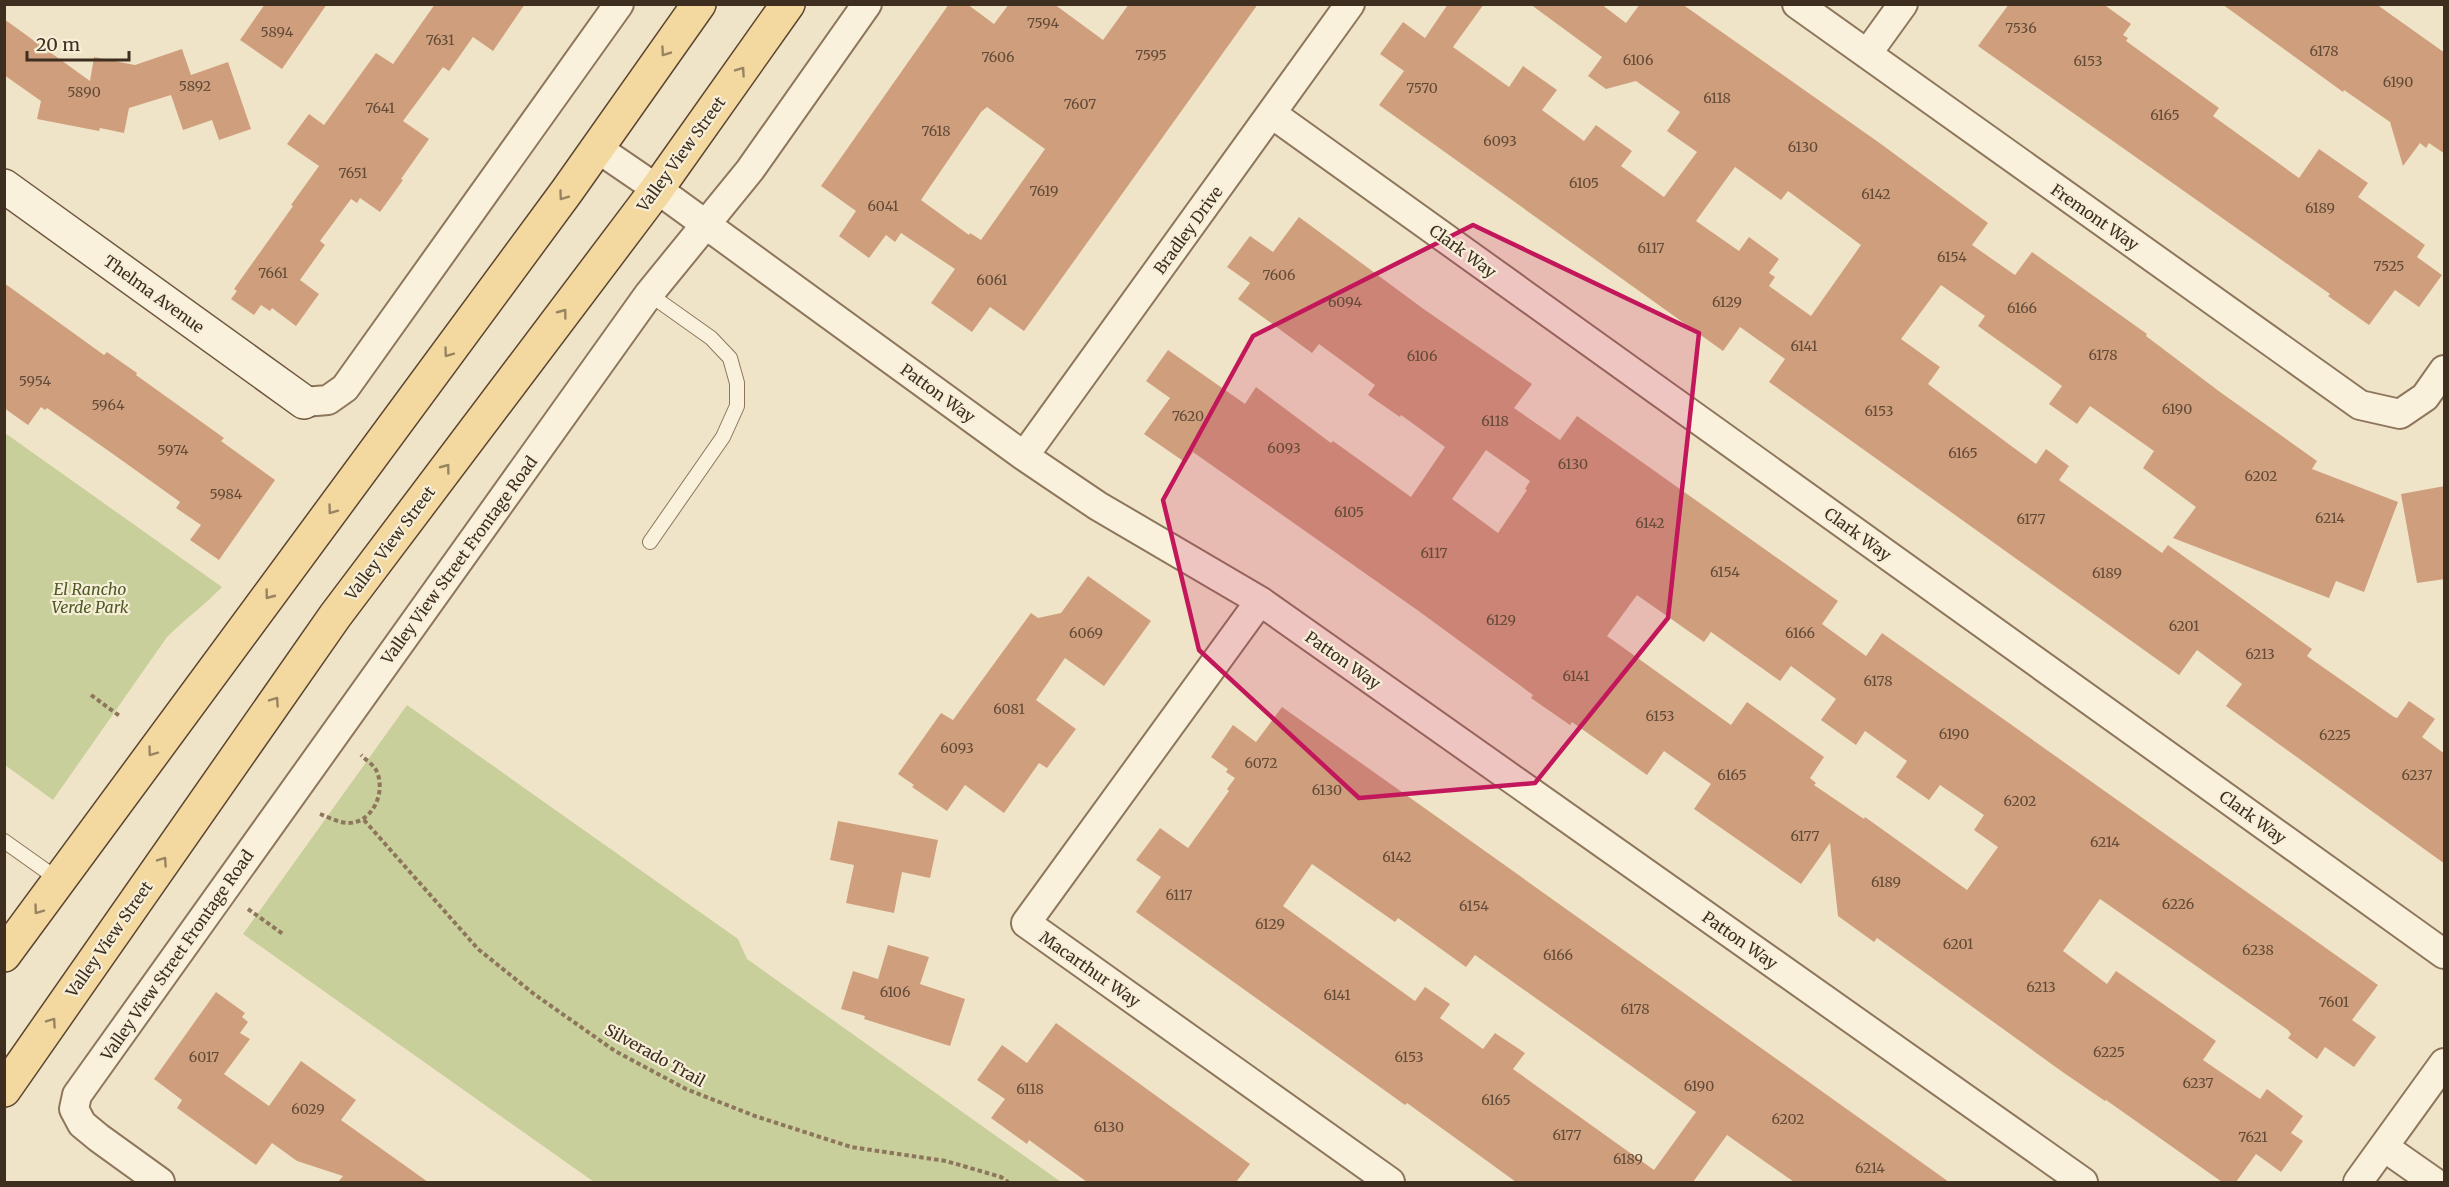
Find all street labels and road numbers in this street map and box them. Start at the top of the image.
street label: Valley View Street [632,92,730,216]
street label: Fremont Way [2047,179,2143,255]
street label: Bradley Drive [1149,182,1227,278]
street label: Clark Way [1426,220,1501,282]
street label: Thelma Avenue [100,251,208,337]
street label: Patton Way [897,359,980,427]
street label: Valley View Street Frontage Road [376,452,541,669]
street label: Valley View Street [340,482,440,605]
street label: Clark Way [1821,503,1896,565]
street label: Patton Way [1301,627,1385,694]
street label: Clark Way [2216,786,2291,848]
street label: Valley View Street Frontage Road [96,846,258,1065]
street label: Valley View Street [61,876,157,1002]
street label: Patton Way [1698,907,1782,974]
street label: Macarthur Way [1036,927,1145,1012]
street label: Silverado Trail [601,1019,709,1091]

